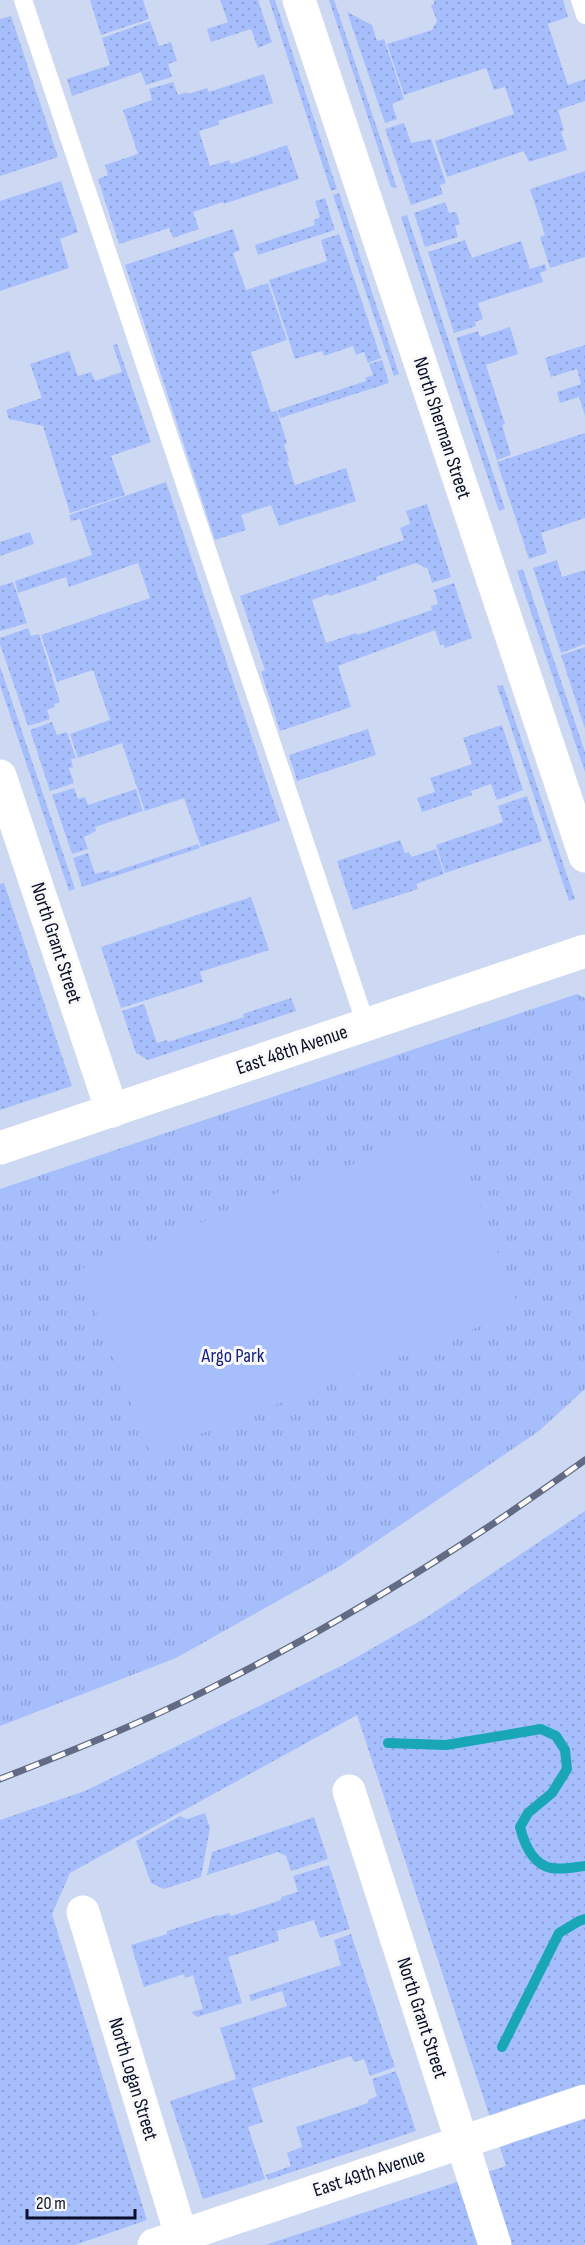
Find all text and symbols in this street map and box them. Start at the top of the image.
street label: North Sherman Street [408,354,476,502]
street label: North Grant Street [25,880,87,1006]
street label: East 48th Avenue [233,1020,351,1080]
park label: Argo Park [201,1344,265,1368]
street label: North Grant Street [391,1955,453,2081]
street label: North Logan Street [103,2015,163,2143]
street label: East 49th Avenue [310,2144,428,2202]
scale bar [27,2182,135,2220]
text: 20 m [36,2193,66,2214]

